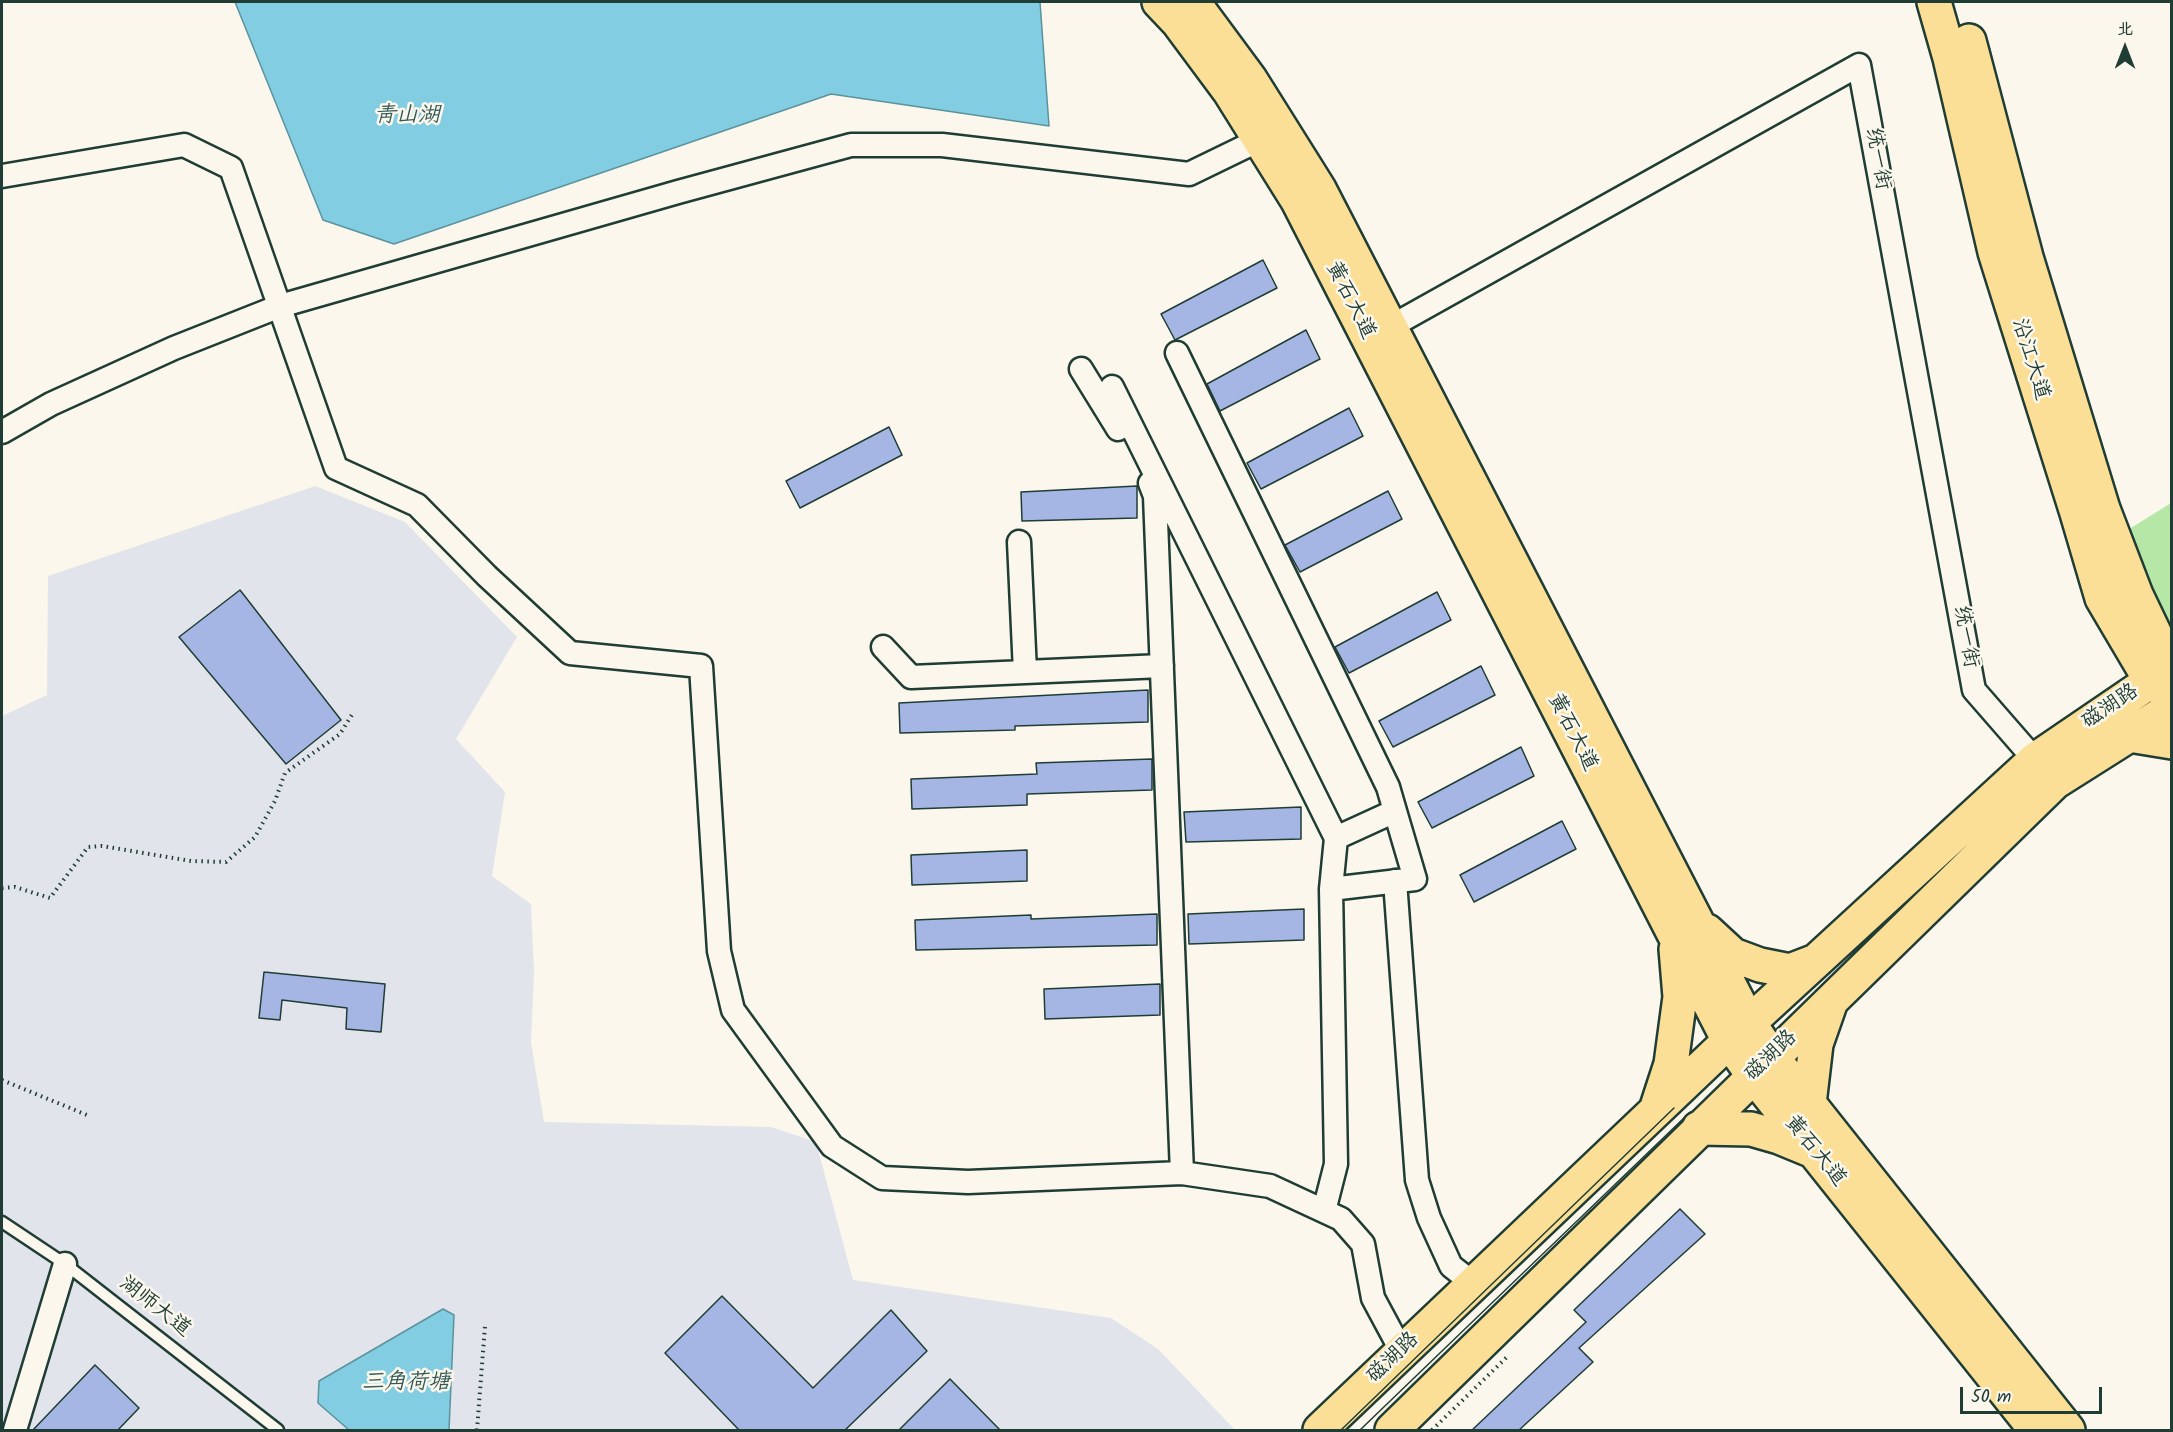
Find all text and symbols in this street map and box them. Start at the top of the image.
text: 北 [2117,17,2133,42]
north arrow [2095,18,2155,78]
water label: 青山湖 [374,104,440,130]
street label: 统一街 [1858,126,1894,192]
street label: 黄石大道 [1319,258,1379,344]
street label: 沿江大道 [2005,316,2053,404]
street label: 统一街 [1946,604,1982,670]
street label: 磁湖路 [2078,680,2144,736]
street label: 黄石大道 [1541,690,1601,776]
street label: 磁湖路 [1741,1026,1803,1088]
street label: 黄石大道 [1778,1111,1850,1193]
street label: 湖师大道 [113,1272,195,1344]
street label: 磁湖路 [1363,1328,1425,1390]
water label: 三角荷塘 [362,1371,450,1397]
scale bar [1963,1375,2106,1413]
text: 50 m [1971,1383,2011,1412]

